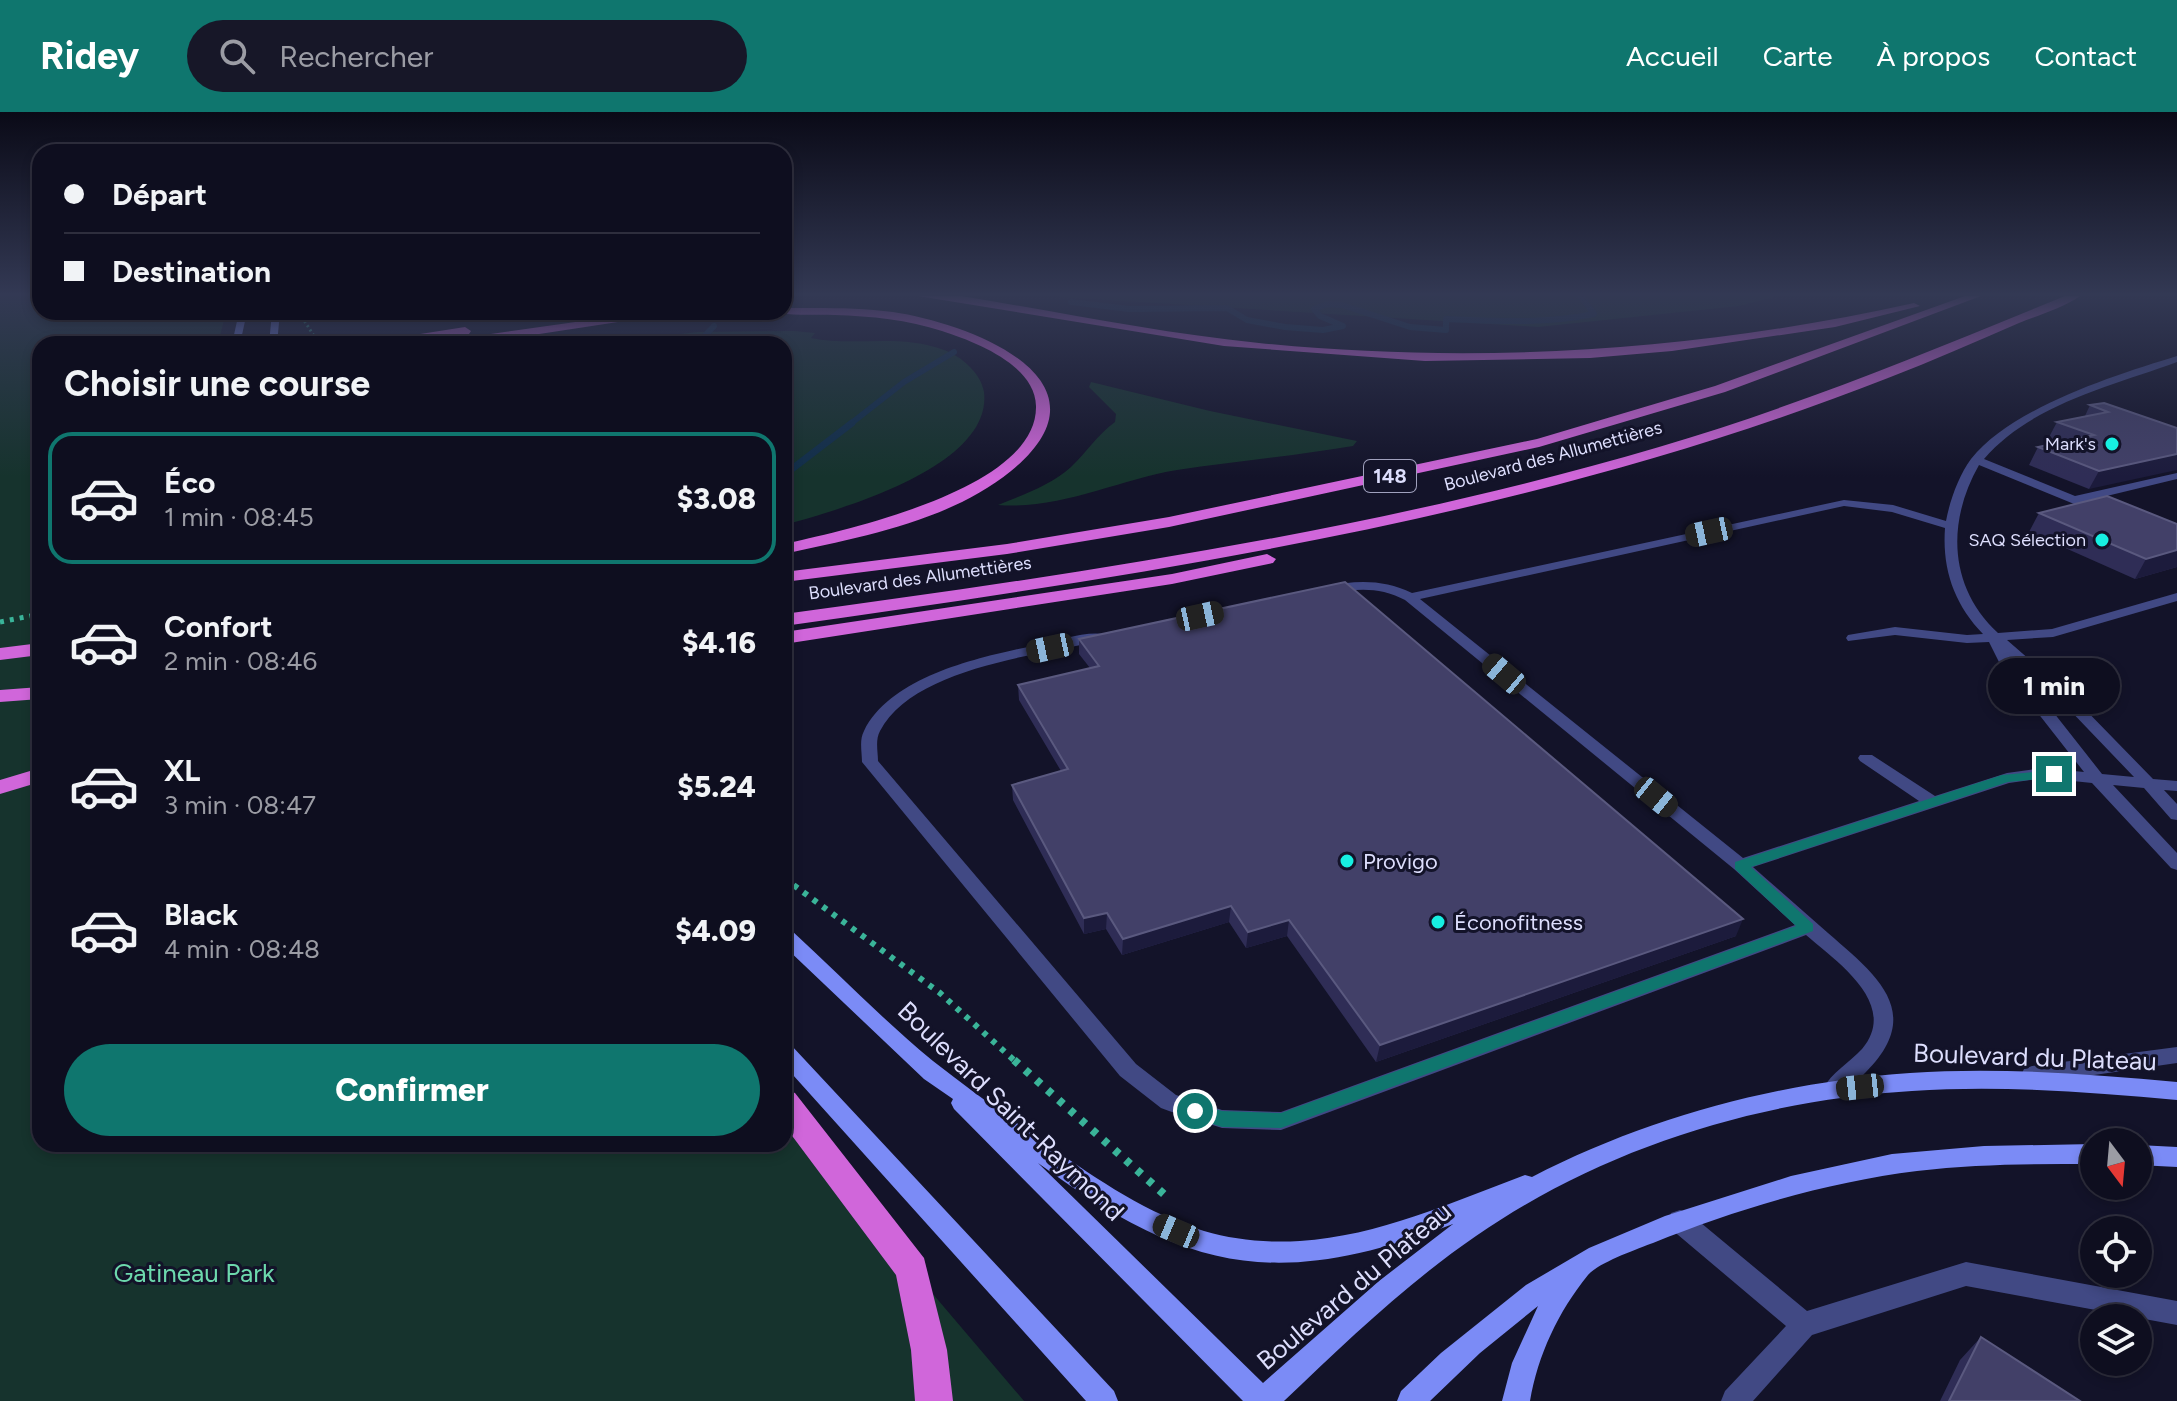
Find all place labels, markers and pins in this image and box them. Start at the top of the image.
place label: Mark's [2045,433,2096,455]
marker: Mark's [2103,435,2121,453]
place label: SAQ Sélection [1968,529,2086,551]
marker: SAQ Sélection [2093,531,2111,549]
place label: Provigo [1363,848,1438,875]
marker: Provigo [1338,852,1356,870]
place label: Éconofitness [1454,909,1583,936]
marker: Éconofitness [1429,913,1447,931]

